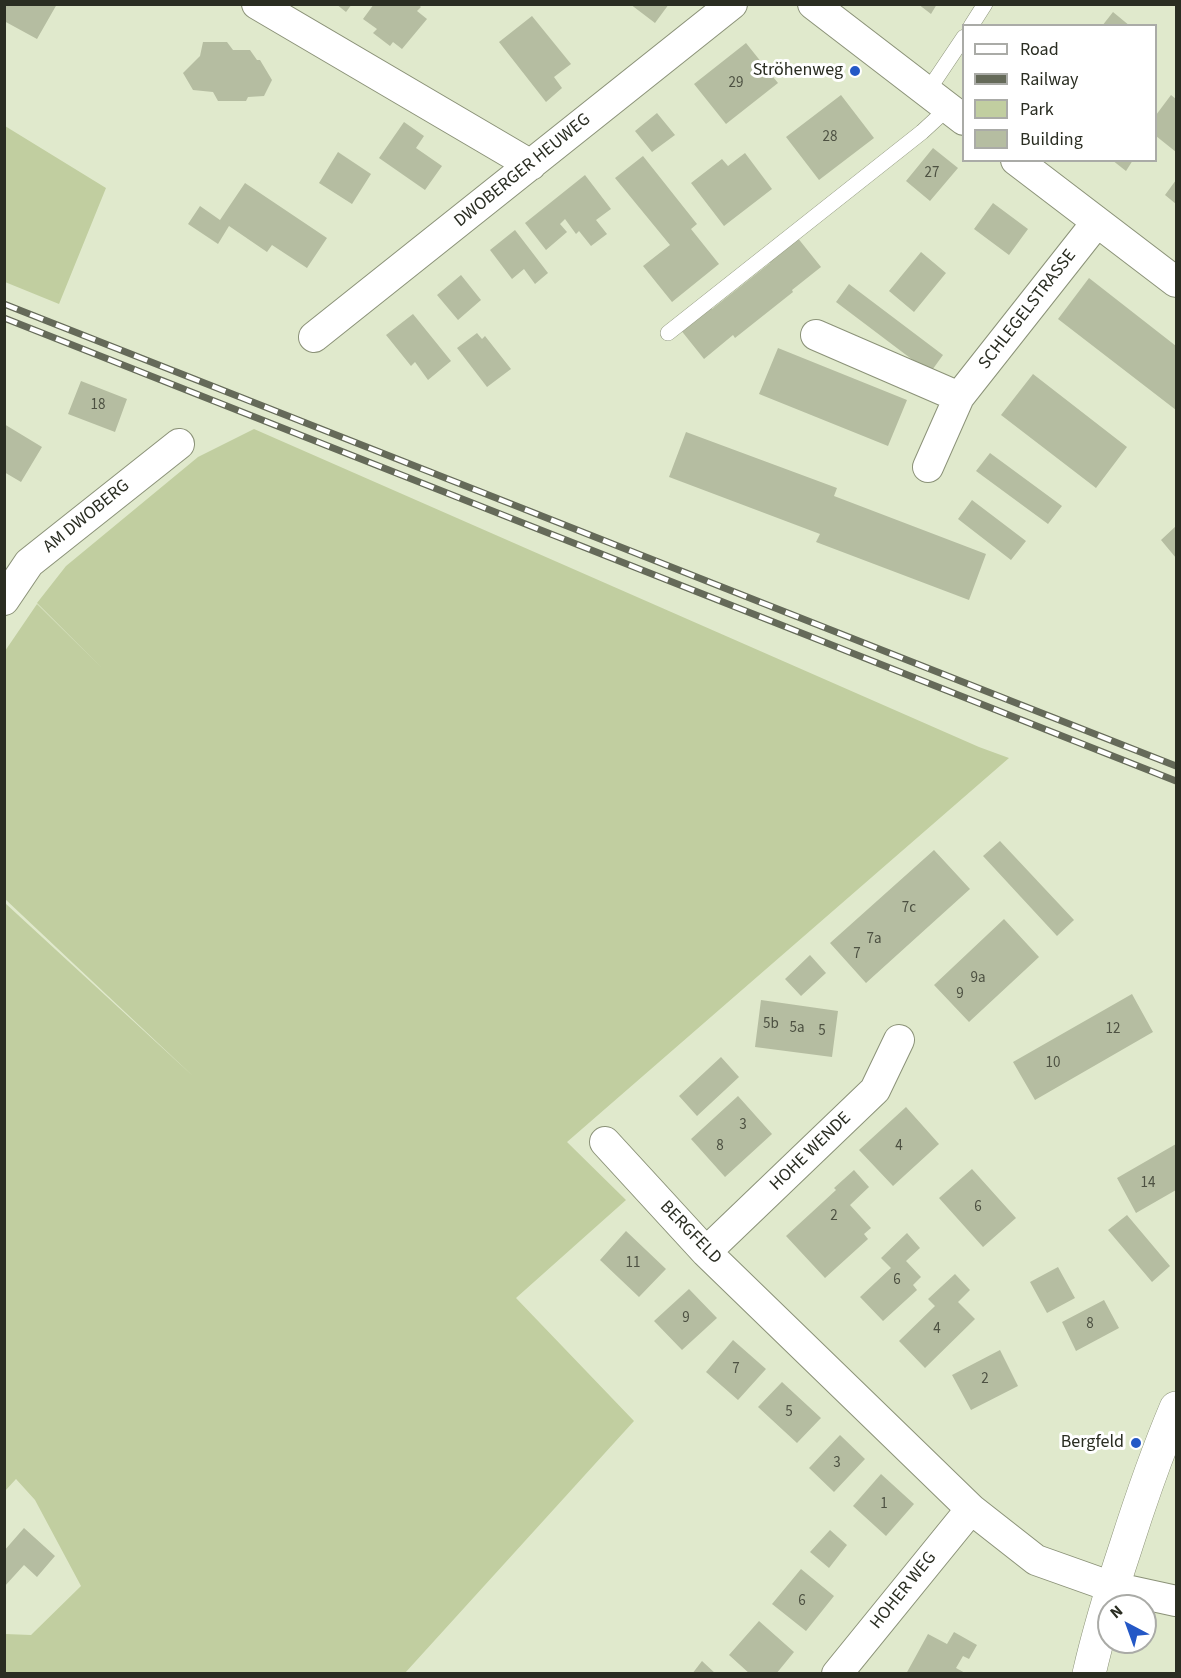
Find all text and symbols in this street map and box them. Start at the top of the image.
legend [962,24,1157,162]
text: Road [1020,37,1059,62]
place label: Ströhenweg [753,60,843,82]
marker: Ströhenweg [848,64,862,78]
text: Railway [1020,67,1079,92]
house number: 29 [729,75,743,93]
text: Park [1020,97,1054,122]
street label: DWOBERGER HEUWEG [450,109,596,233]
text: Building [1020,127,1083,152]
house number: 28 [823,129,837,147]
house number: 27 [925,165,939,183]
street label: SCHLEGELSTRASSE [975,246,1081,374]
house number: 18 [91,397,105,415]
street label: AM DWOBERG [39,476,135,558]
house number: 7c [902,900,916,918]
house number: 7a [866,931,882,949]
house number: 7 [853,946,861,964]
house number: 9a [970,970,986,988]
house number: 9 [956,986,964,1004]
house number: 5b [763,1016,779,1034]
house number: 5a [789,1020,805,1038]
house number: 12 [1106,1021,1120,1039]
house number: 5 [818,1023,826,1041]
house number: 10 [1046,1055,1060,1073]
street label: HOHE WENDE [766,1108,856,1196]
house number: 3 [739,1117,747,1135]
house number: 8 [716,1138,724,1156]
house number: 4 [895,1138,903,1156]
house number: 14 [1141,1175,1155,1193]
street label: BERGFELD [655,1197,725,1269]
house number: 6 [974,1199,982,1217]
house number: 2 [830,1208,838,1226]
house number: 11 [626,1255,640,1273]
house number: 6 [893,1272,901,1290]
house number: 9 [682,1310,690,1328]
house number: 8 [1086,1316,1094,1334]
house number: 4 [933,1321,941,1339]
house number: 7 [732,1361,740,1379]
house number: 2 [981,1371,989,1389]
house number: 5 [785,1404,793,1422]
place label: Bergfeld [1061,1432,1124,1454]
marker: Bergfeld [1129,1436,1143,1450]
house number: 3 [833,1455,841,1473]
house number: 1 [880,1496,888,1514]
street label: HOHER WEG [866,1548,942,1634]
house number: 6 [798,1593,806,1611]
north arrow [1097,1594,1157,1654]
text: N [1105,1600,1128,1624]

